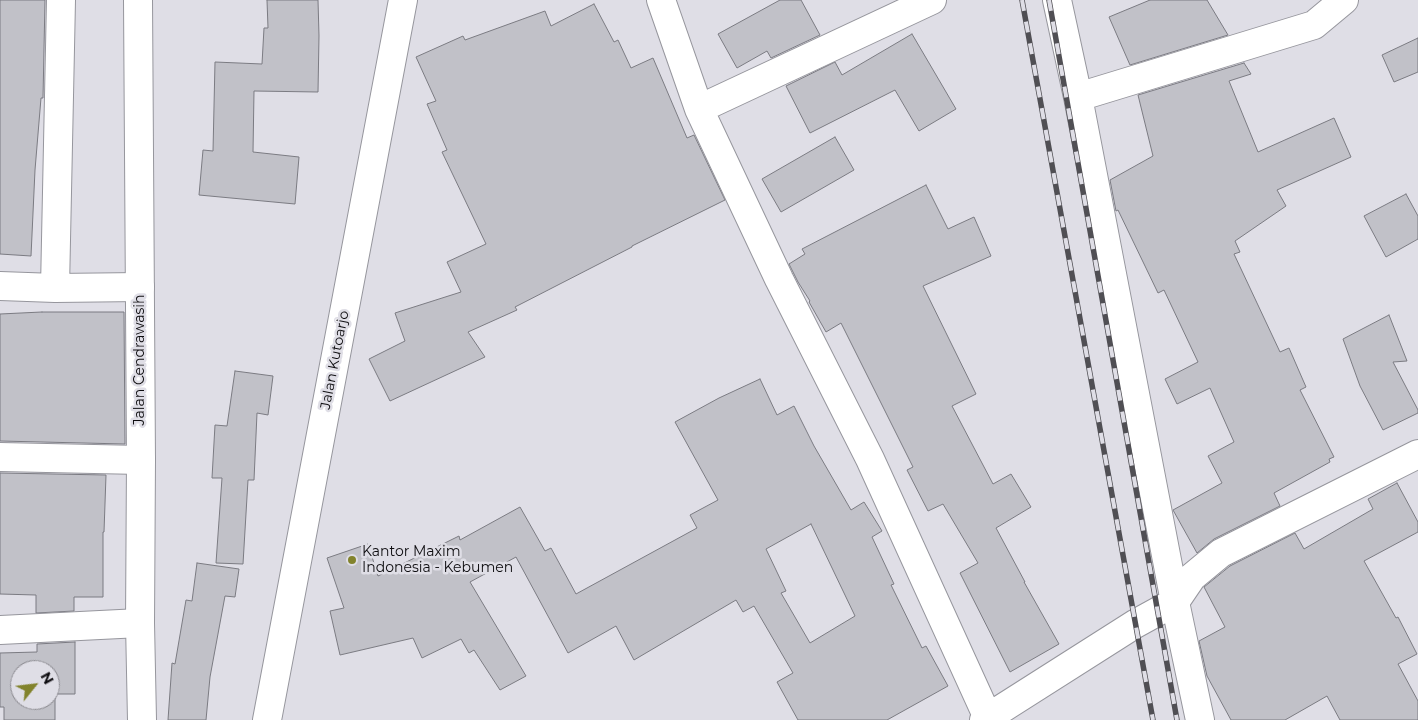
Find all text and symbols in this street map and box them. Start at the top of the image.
street label: Jalan Cendrawasih [132,295,148,425]
street label: Jalan Kutoarjo [317,309,353,411]
place label: Kantor Maxim Indonesia - Kebumen [362,544,513,576]
marker: Kantor Maxim Indonesia - Kebumen [346,554,358,566]
north arrow [10,660,60,710]
text: N [37,669,58,688]

